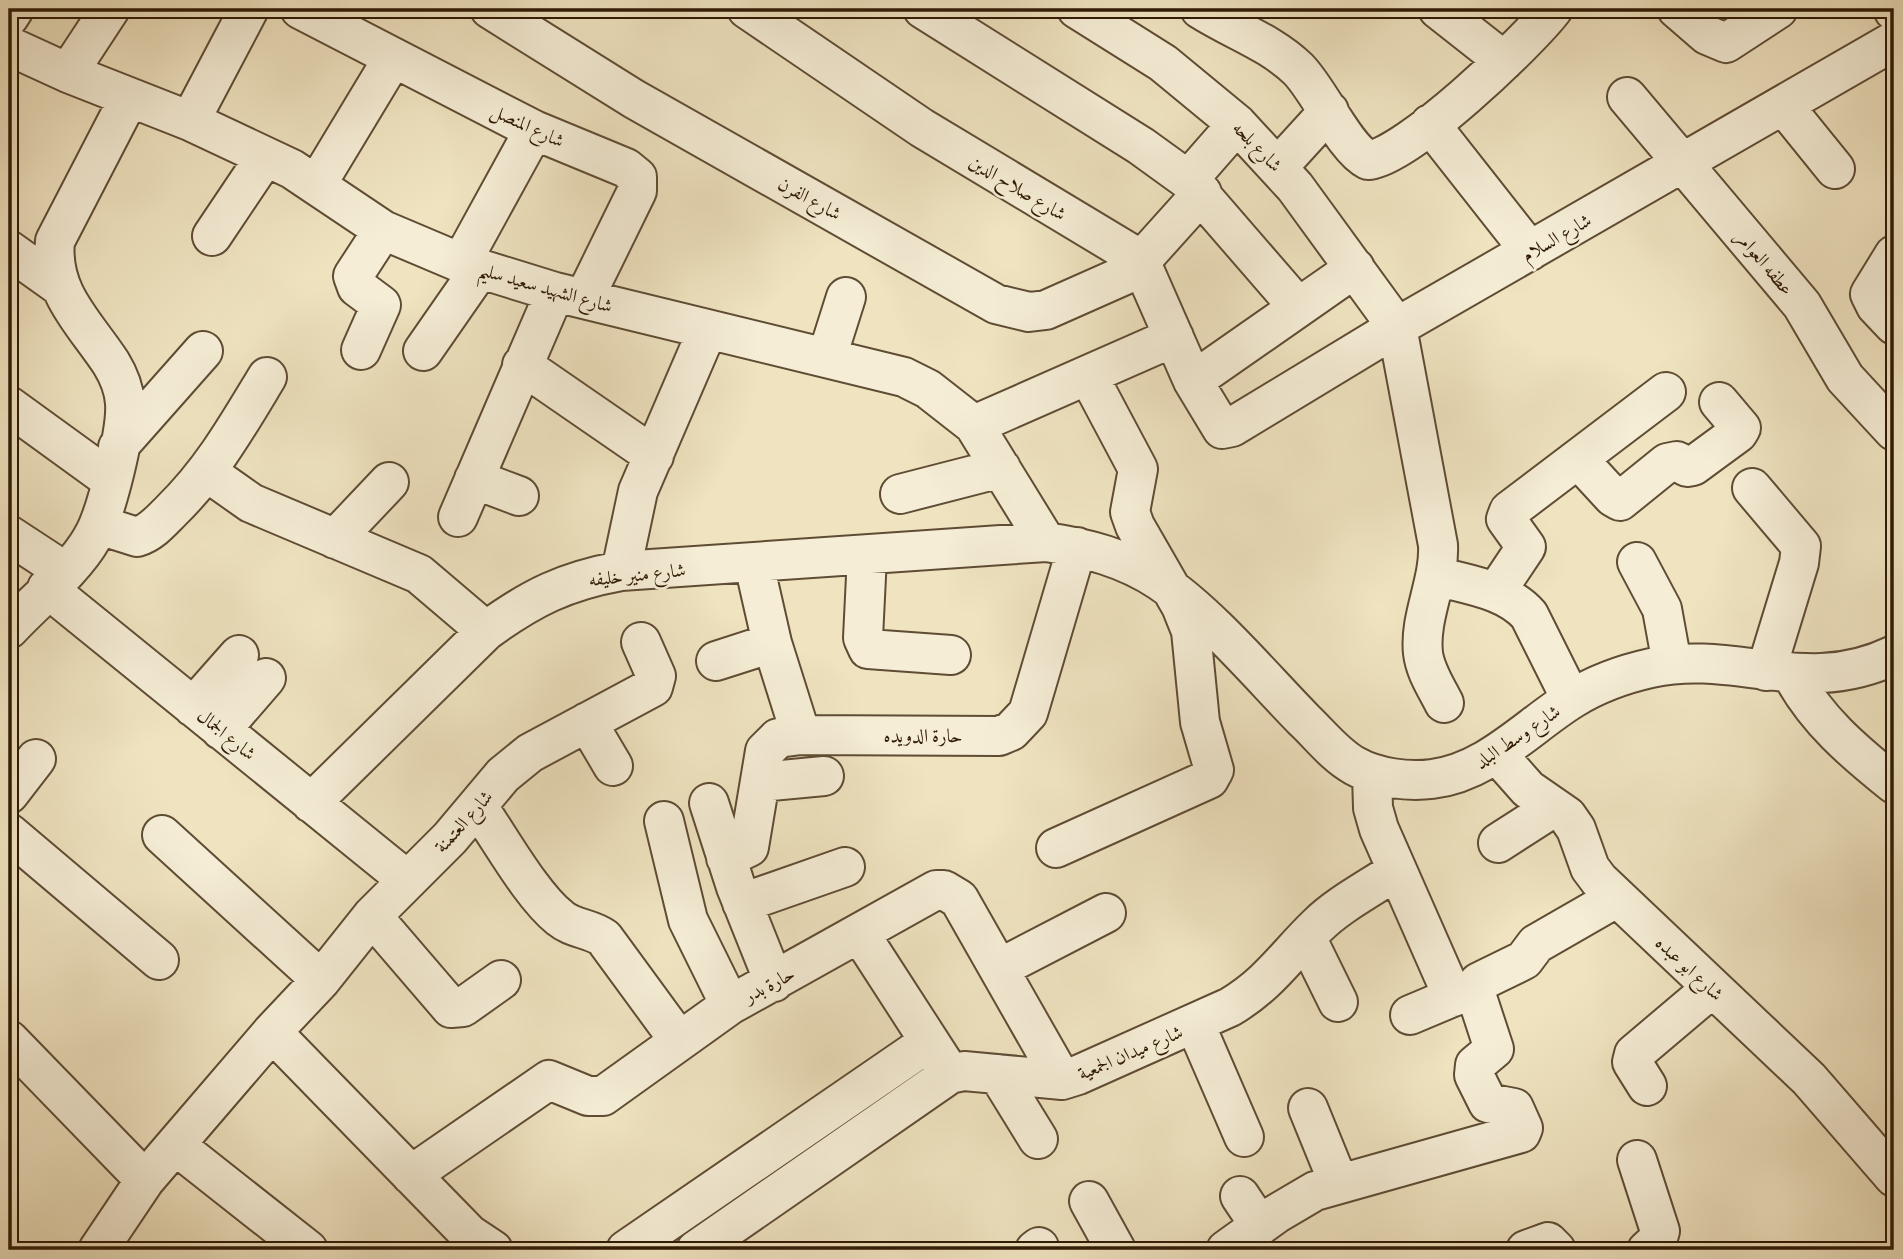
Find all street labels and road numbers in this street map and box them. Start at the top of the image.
street label: شارع المنصل [486,98,568,156]
street label: شارع بلحه [1225,116,1287,179]
street label: شارع صلاح الدين [962,149,1070,231]
street label: شارع الفرن [772,172,845,229]
street label: شارع السلام [1517,208,1598,271]
street label: عطفه العوامر [1728,225,1799,302]
street label: شارع الشهيد سعيد سليم [474,257,615,325]
street label: شارع منير خليفه [587,558,687,595]
street label: شارع وسط البلد [1470,699,1567,777]
street label: شارع الجمال [190,704,261,768]
street label: حارة الدويده [884,724,962,750]
street label: شارع العتمنة [429,785,500,860]
street label: شارع ابو عبده [1648,931,1728,1009]
street label: حارة بدر [738,962,800,1011]
street label: شارع ميدان الجمعية [1074,1020,1188,1089]

